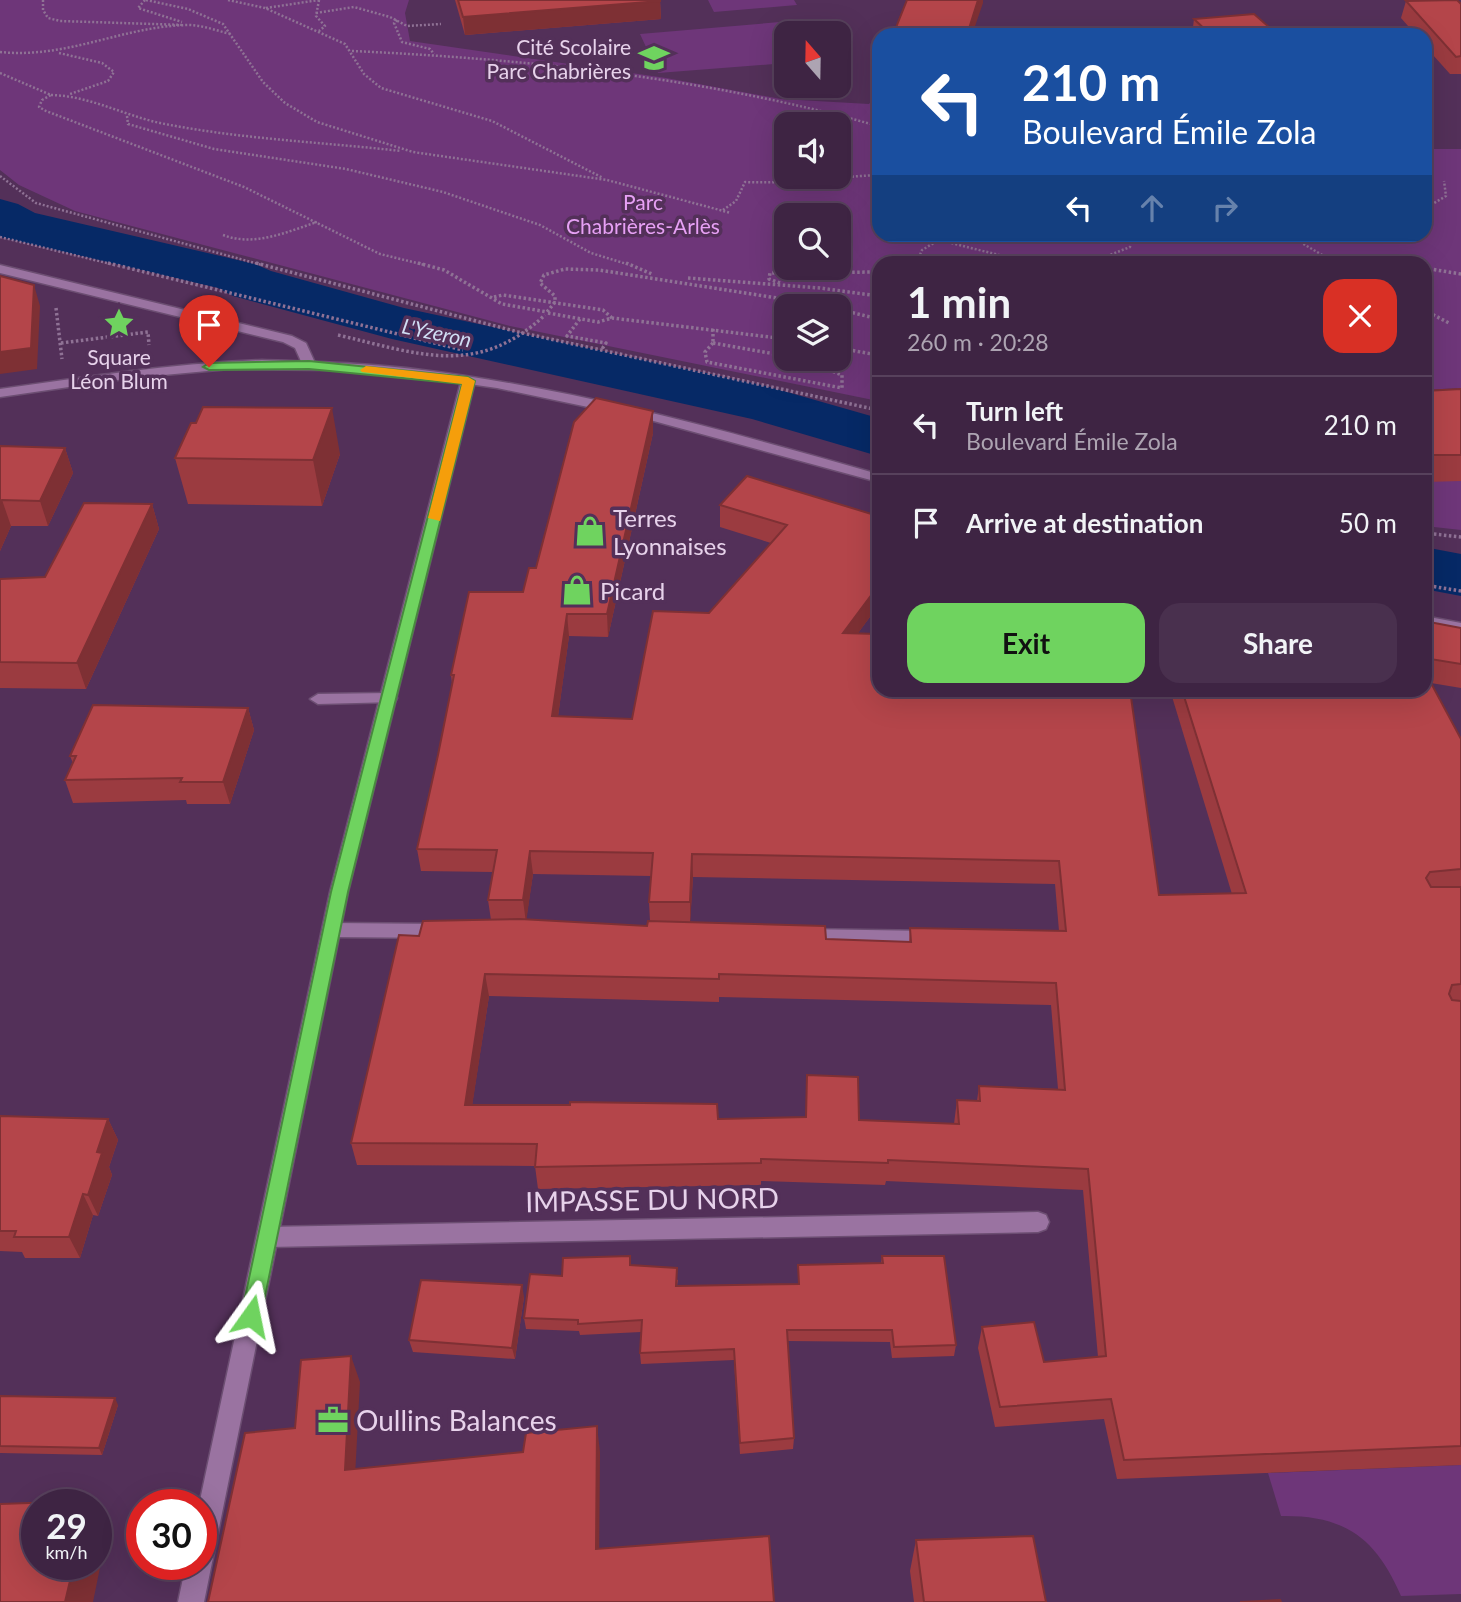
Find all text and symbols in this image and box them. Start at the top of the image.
north arrow [774,21,850,98]
map controls [774,21,851,371]
place label: Cité Scolaire Parc Chabrières [487,34,631,83]
school or university icon: Cité Scolaire Parc Chabrières [637,41,671,75]
text: 210 m [1022,53,1160,111]
icon: left [907,56,998,147]
button: sound [774,112,851,189]
text: Boulevard Émile Zola [1022,112,1317,151]
park label: Parc Chabrières-Arlès [566,189,720,238]
icon: left [1060,189,1098,227]
icon: ahead [1133,189,1171,227]
icon: right [1206,189,1244,227]
button: search [774,203,851,280]
text: 1 min [907,277,1011,327]
button: close [1323,279,1397,353]
button: layers [774,294,851,371]
pin [179,295,239,367]
place icon: Square Léon Blum [102,306,136,340]
icon: arrive [190,306,228,344]
water label: L'Yzeron [400,312,474,352]
text: 260 m · 20:28 [907,328,1049,356]
place label: Square Léon Blum [70,344,168,393]
text: Turn left [966,395,1063,427]
icon: left [907,406,945,444]
text: 210 m [1324,409,1397,441]
text: Boulevard Émile Zola [966,427,1178,455]
place label: Terres Lyonnaises [613,503,727,560]
icon: arrive [907,504,945,542]
text: Arrive at destination [966,507,1203,539]
text: 50 m [1339,507,1397,539]
shop icon: Terres Lyonnaises [573,514,607,548]
shop icon: Picard [560,573,594,607]
place label: Picard [600,576,665,605]
button: Exit [907,603,1145,683]
button: Share [1159,603,1397,683]
street label: IMPASSE DU NORD [525,1180,779,1218]
position arrow [214,1279,288,1353]
office icon: Oullins Balances [316,1403,350,1437]
place label: Oullins Balances [356,1403,557,1437]
speed limit sign: 30 [126,1489,217,1580]
text: 29 [46,1504,87,1546]
text: km/h [45,1541,88,1563]

